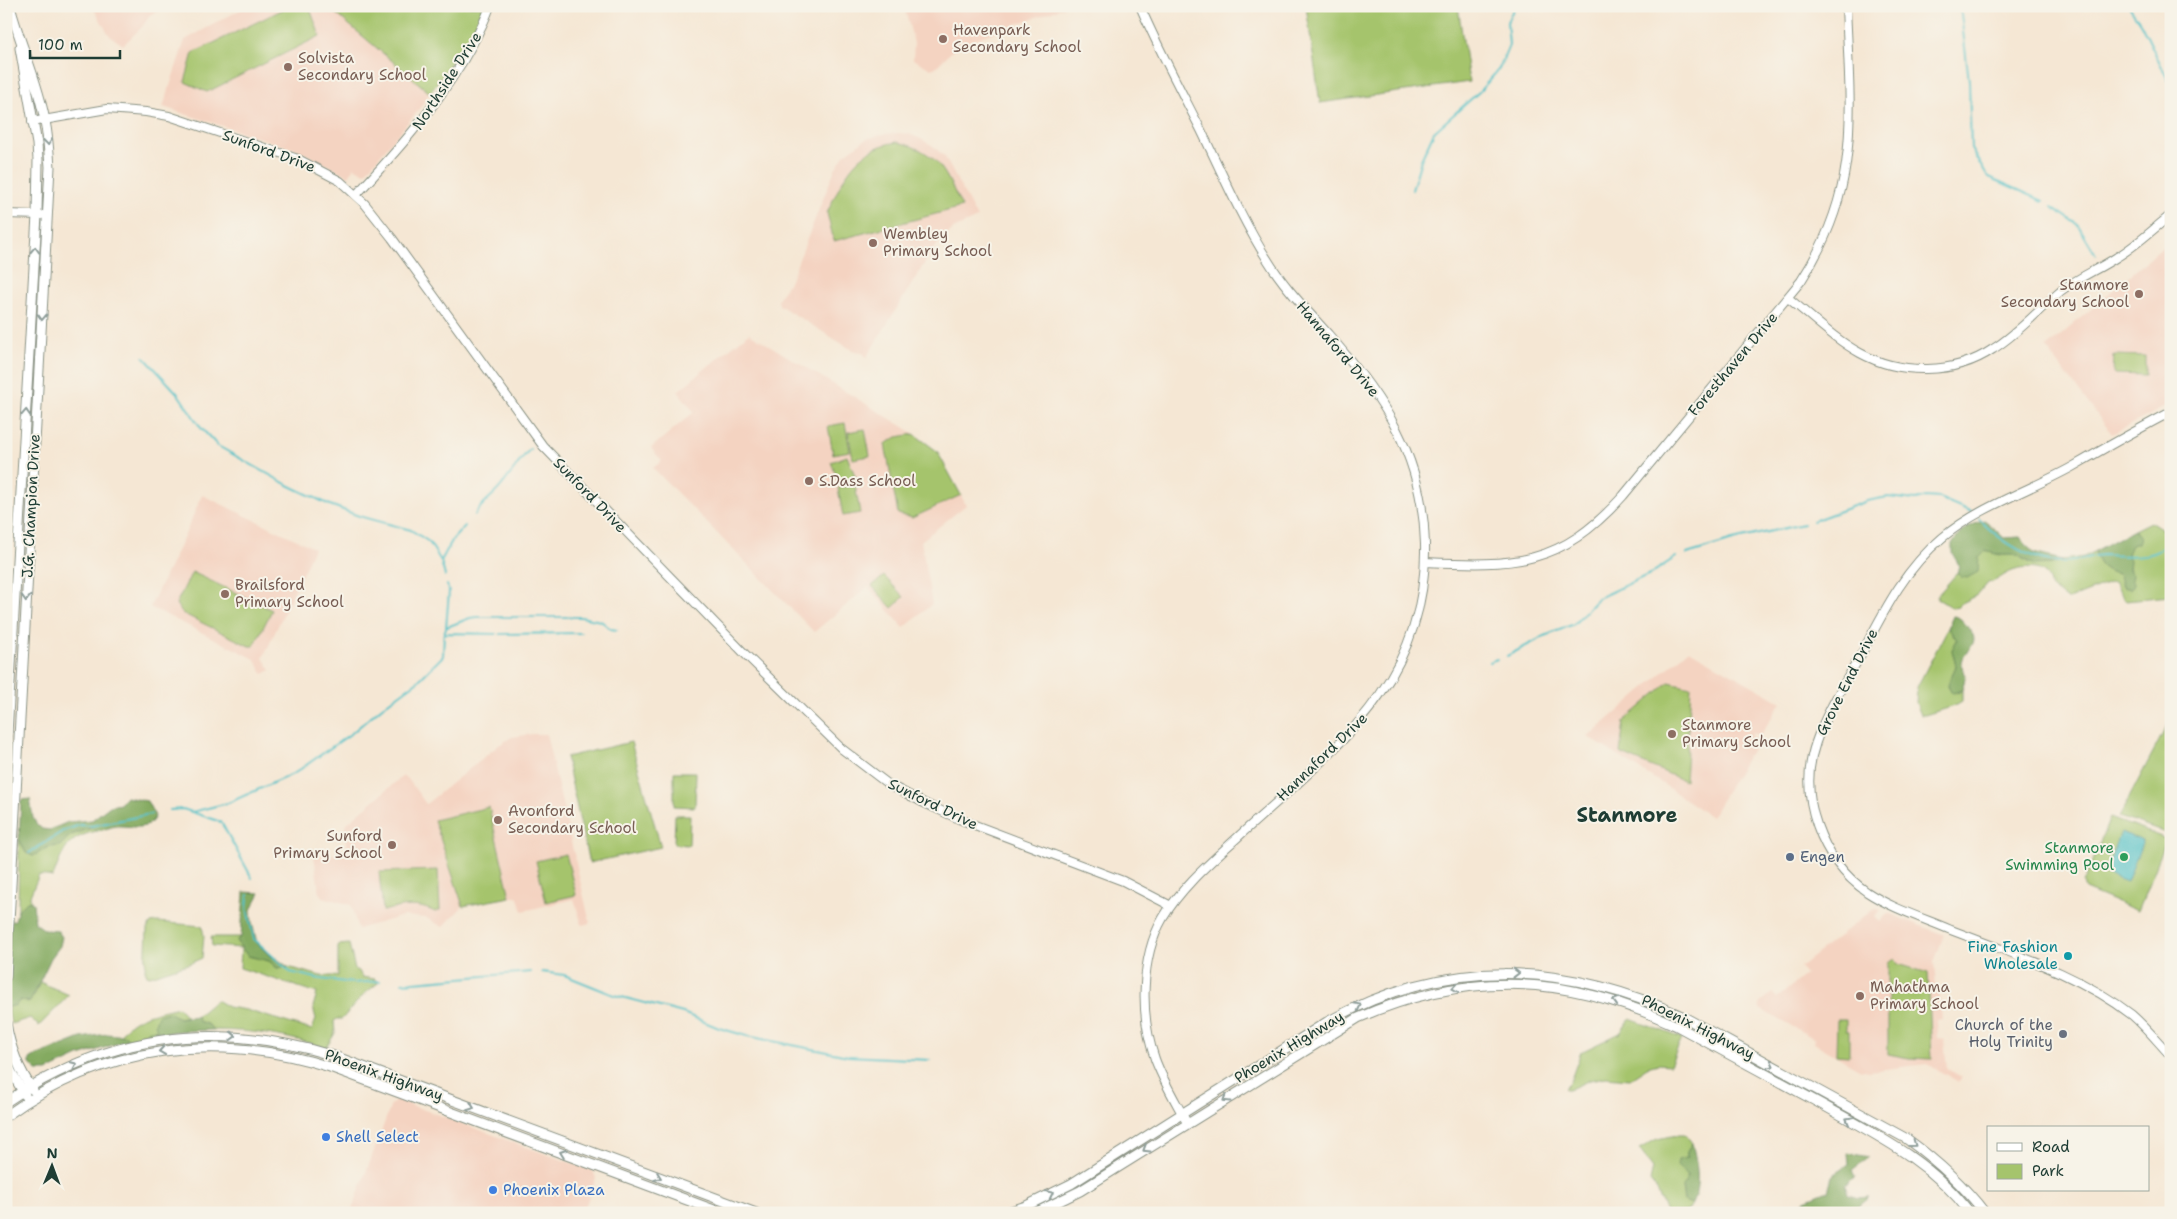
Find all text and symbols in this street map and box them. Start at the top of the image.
place label: Havenpark Secondary School [953,20,1082,57]
scale bar [30,28,120,60]
street label: Northside Drive [408,28,486,134]
marker: Havenpark Secondary School [937,33,949,45]
text: 100 m [38,35,83,55]
place label: Solvista Secondary School [298,48,427,85]
marker: Solvista Secondary School [282,61,294,73]
street label: Sunford Drive [220,125,318,177]
one-way arrow [42,138,53,146]
place label: Wembley Primary School [883,224,992,261]
marker: Wembley Primary School [867,237,879,249]
one-way arrow [30,246,41,254]
place label: Stanmore Secondary School [2001,275,2129,312]
marker: Stanmore Secondary School [2133,288,2145,300]
street label: Hannaford Drive [1292,297,1384,401]
street label: Foresthaven Drive [1684,308,1782,420]
one-way arrow [37,313,48,321]
one-way arrow [20,408,31,416]
street label: J.G. Champion Drive [17,433,45,579]
street label: Sunford Drive [549,453,631,537]
place label: S.Dass School [819,471,916,491]
marker: S.Dass School [803,475,815,487]
place label: Brailsford Primary School [235,575,344,612]
marker: Brailsford Primary School [219,588,231,600]
one-way arrow [21,594,32,602]
street label: Grove End Drive [1811,625,1883,739]
street label: Hannaford Drive [1272,708,1372,806]
place label: Stanmore Primary School [1682,715,1791,752]
marker: Stanmore Primary School [1666,728,1678,740]
street label: Sunford Drive [885,774,981,834]
place label: Avonford Secondary School [508,801,637,838]
district label: Stanmore [1576,802,1678,828]
marker: Avonford Secondary School [492,814,504,826]
place label: Sunford Primary School [273,826,382,863]
place label: Stanmore Swimming Pool [2005,838,2114,875]
marker: Sunford Primary School [386,839,398,851]
place label: Engen [1800,847,1845,867]
marker: Engen [1784,851,1796,863]
marker: Stanmore Swimming Pool [2118,851,2130,863]
place label: Fine Fashion Wholesale [1967,937,2058,974]
marker: Fine Fashion Wholesale [2062,950,2074,962]
one-way arrow [1512,968,1520,978]
place label: Mahathma Primary School [1870,977,1979,1014]
one-way arrow [1451,983,1460,993]
street label: Phoenix Highway [1638,990,1758,1064]
marker: Mahathma Primary School [1854,990,1866,1002]
one-way arrow [1612,997,1620,1007]
one-way arrow [1353,1002,1362,1012]
street label: Phoenix Highway [1230,1006,1348,1088]
place label: Church of the Holy Trinity [1955,1015,2053,1052]
marker: Church of the Holy Trinity [2057,1028,2069,1040]
one-way arrow [229,1031,237,1042]
street label: Phoenix Highway [322,1044,446,1106]
one-way arrow [157,1045,165,1056]
one-way arrow [1766,1058,1775,1068]
one-way arrow [69,1060,78,1071]
one-way arrow [1222,1093,1232,1102]
one-way arrow [467,1101,475,1111]
one-way arrow [1845,1116,1854,1126]
legend [1987,1126,2150,1192]
place label: Shell Select [336,1127,419,1147]
marker: Shell Select [320,1131,332,1143]
text: Road [2032,1137,2070,1157]
one-way arrow [1907,1138,1916,1146]
north arrow [28,1142,78,1192]
one-way arrow [1143,1143,1152,1153]
text: N [47,1144,58,1162]
one-way arrow [559,1149,568,1159]
text: Park [2032,1161,2064,1181]
one-way arrow [653,1171,662,1181]
place label: Phoenix Plaza [503,1180,605,1200]
marker: Phoenix Plaza [487,1184,499,1196]
one-way arrow [1045,1190,1054,1200]

